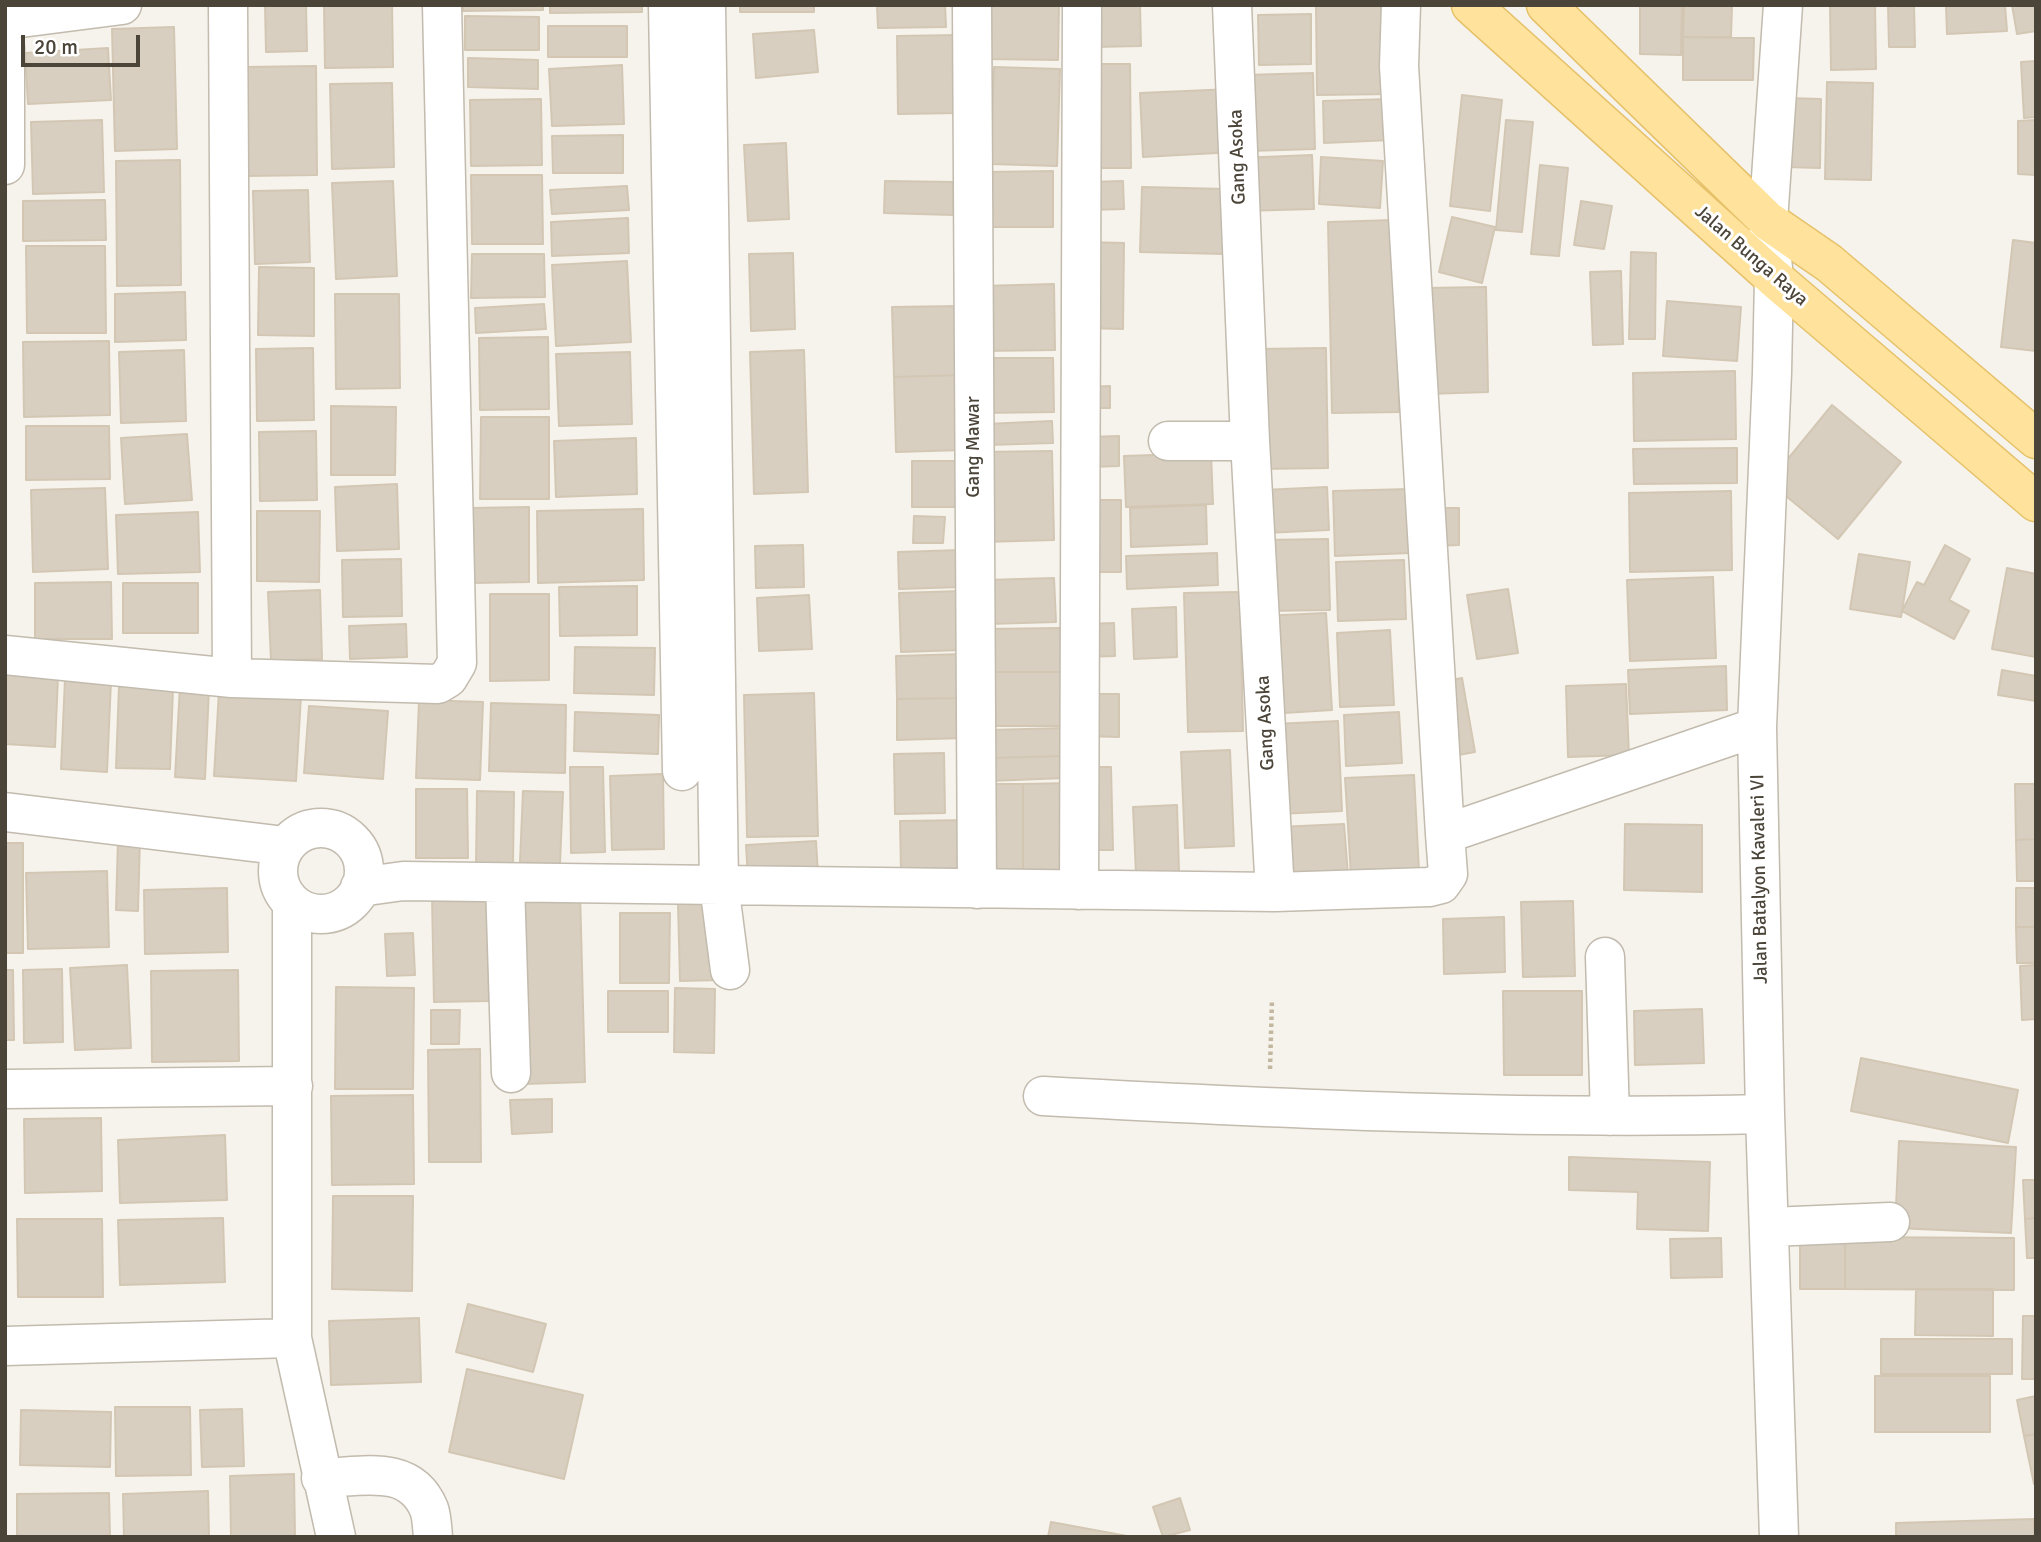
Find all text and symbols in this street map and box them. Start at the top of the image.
scale bar [24,21,144,65]
text: 20 m [34,34,78,60]
street label: Gang Asoka [1225,109,1251,205]
street label: Jalan Bunga Raya [1690,201,1812,311]
street label: Gang Mawar [963,396,985,498]
street label: Gang Asoka [1252,675,1280,771]
street label: Jalan Batalyon Kavaleri VI [1747,774,1773,984]

